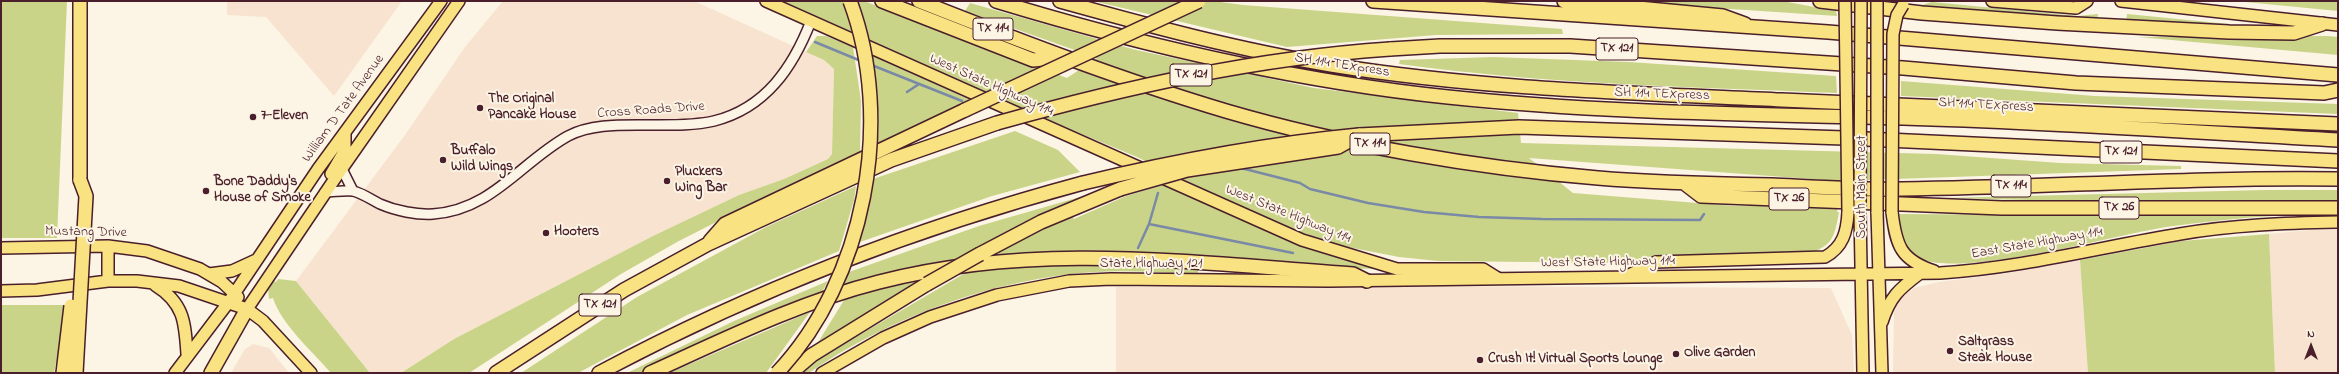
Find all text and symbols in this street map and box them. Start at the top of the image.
road number: TX 114 [973,18,1013,40]
road number: TX 121 [1596,38,1638,60]
street label: SH 114 TEXpress [1293,50,1391,82]
street label: West State Highway 114 [926,51,1056,121]
street label: William D Tate Avenue [299,52,389,166]
road number: TX 121 [1170,64,1212,86]
street label: SH 114 TEXpress [1614,85,1710,105]
place label: The Original Pancake House [488,92,576,124]
street label: SH 114 TEXpress [1938,95,2034,117]
street label: Cross Roads Drive [597,99,705,123]
marker: The Original Pancake House [475,103,485,113]
place label: 7-Eleven [261,109,308,125]
marker: 7-Eleven [248,112,258,122]
road number: TX 114 [1350,133,1390,155]
street label: South Main Street [1855,135,1871,239]
road number: TX 121 [2100,141,2142,163]
place label: Buffalo Wild Wings [451,144,513,176]
marker: Buffalo Wild Wings [438,155,448,165]
place label: Pluckers Wing Bar [675,165,727,198]
place label: Bone Daddy's House of Smoke [214,175,311,208]
road number: TX 114 [1991,175,2031,197]
marker: Pluckers Wing Bar [662,176,672,186]
street label: West State Highway 114 [1223,182,1353,248]
marker: Bone Daddy's House of Smoke [201,186,211,196]
road number: TX 26 [1769,188,1809,210]
road number: TX 26 [2099,197,2139,219]
street label: Mustang Drive [45,224,127,242]
street label: East State Highway 114 [1970,224,2104,264]
place label: Hooters [554,225,599,241]
marker: Hooters [541,228,551,238]
street label: West State Highway 114 [1541,253,1675,273]
street label: State Highway 121 [1100,257,1202,273]
road number: TX 121 [579,294,621,316]
north arrow [2291,326,2331,366]
text: N [2307,326,2315,342]
place label: Saltgrass Steak House [1958,335,2032,368]
place label: Olive Garden [1684,346,1755,362]
marker: Saltgrass Steak House [1945,346,1955,356]
marker: Olive Garden [1671,349,1681,359]
place label: Crush It! Virtual Sports Lounge [1488,352,1663,368]
marker: Crush It! Virtual Sports Lounge [1475,355,1485,365]

